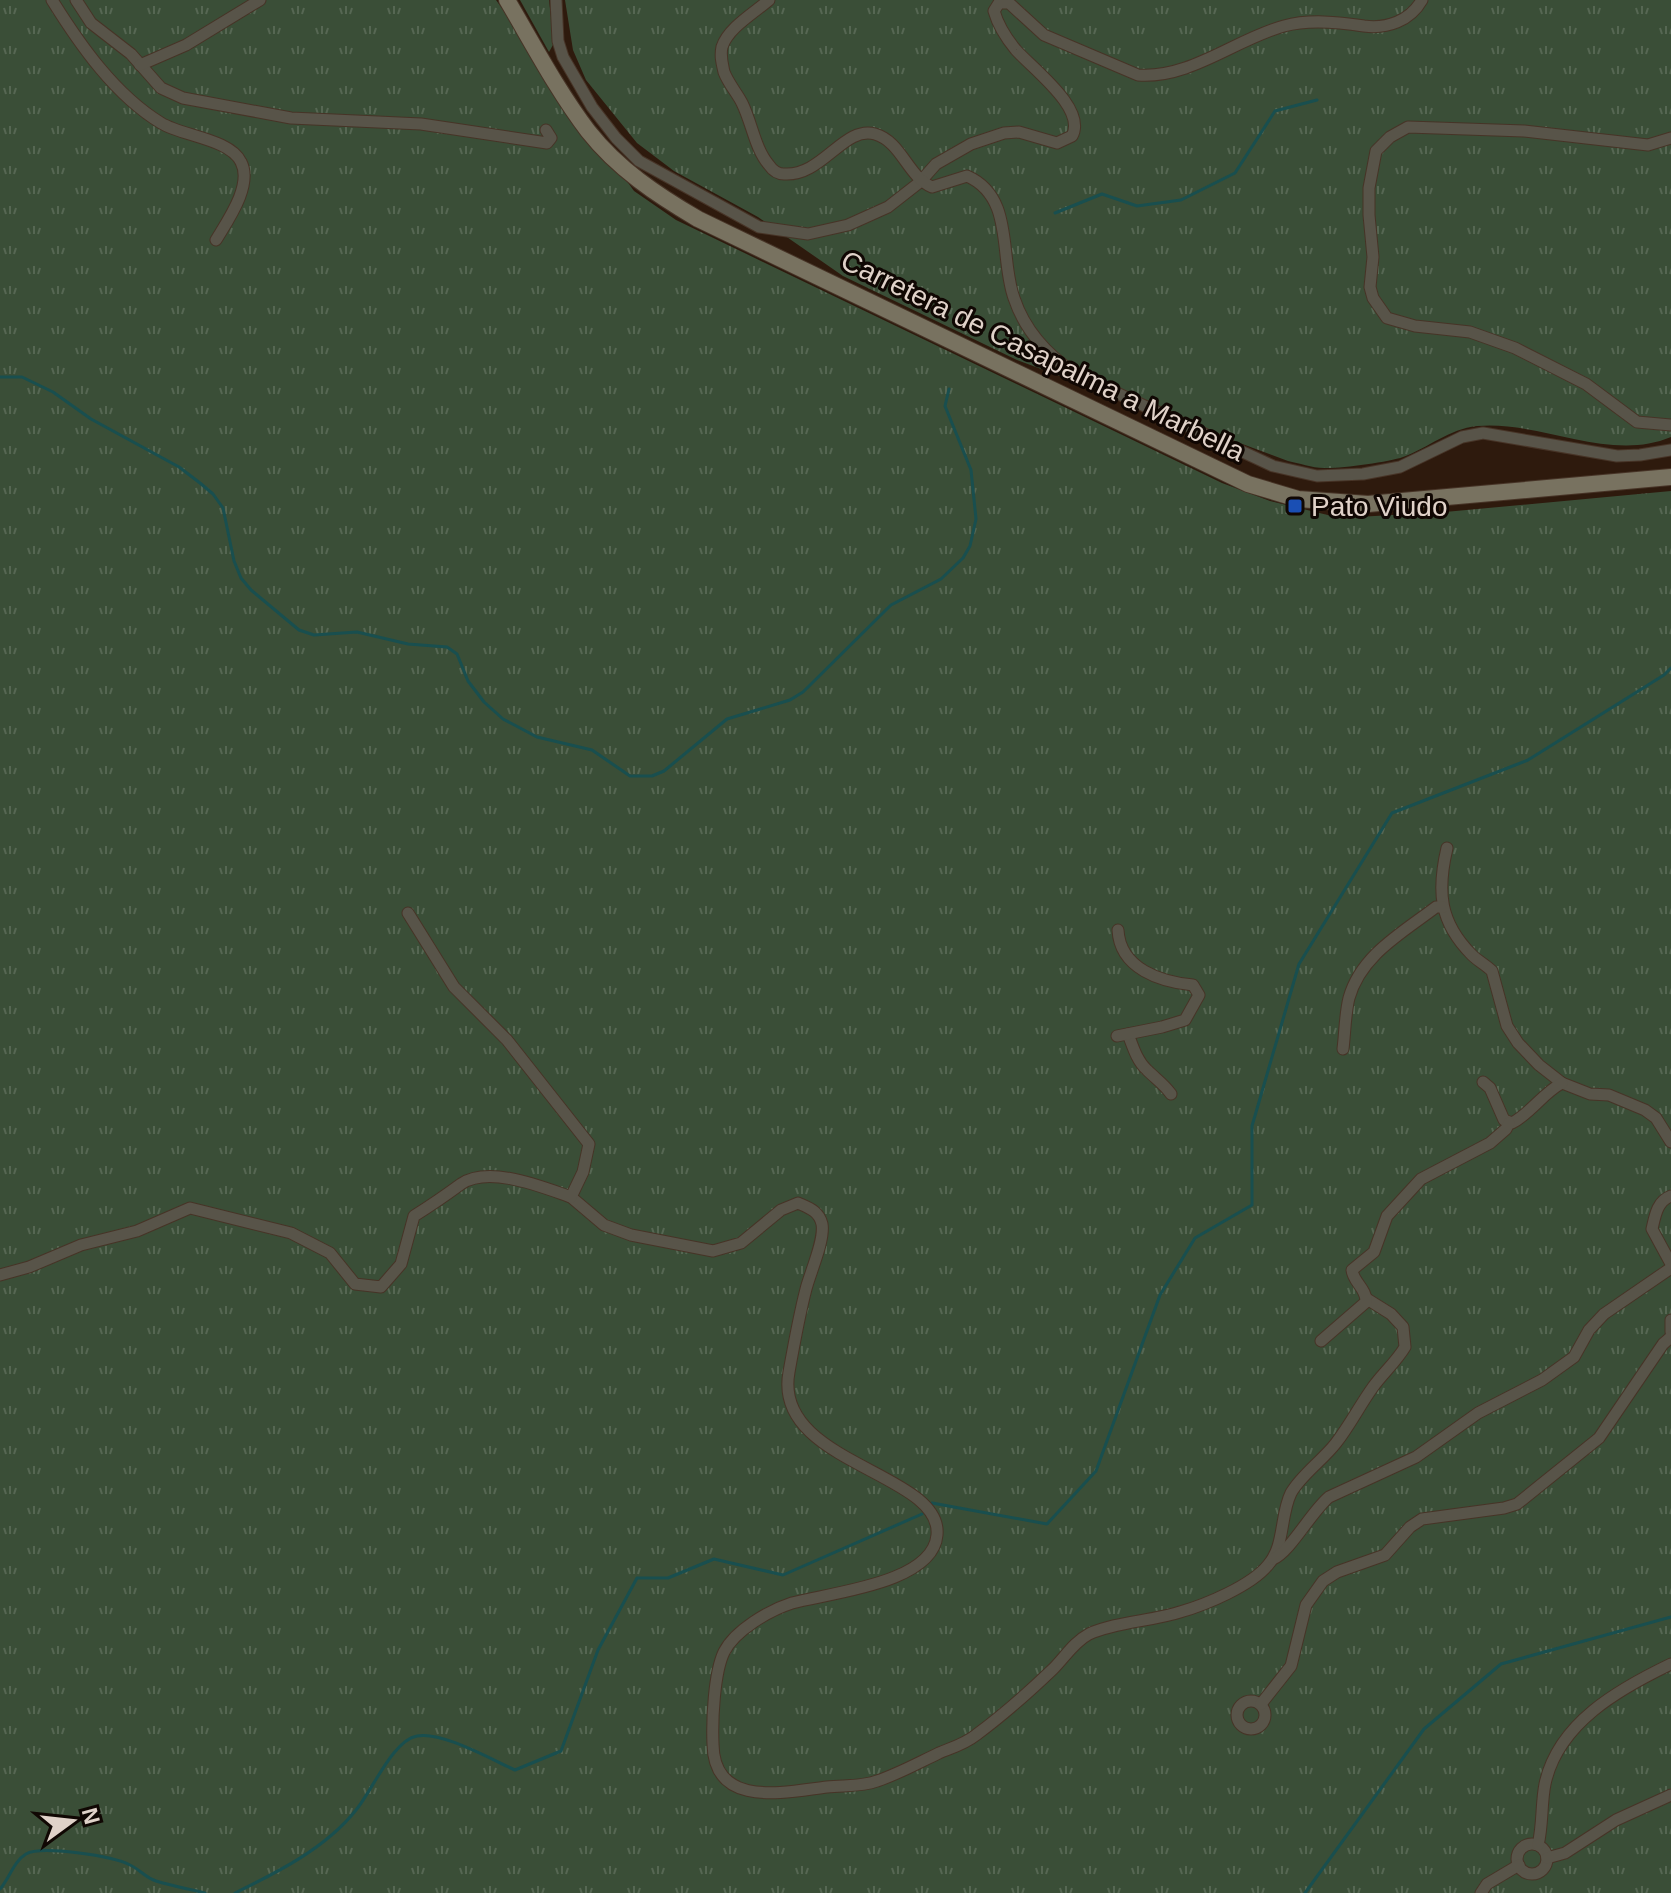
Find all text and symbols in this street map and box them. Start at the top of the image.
street label: Carretera de Casapalma a Marbella [836,245,1250,468]
place label: Pato Viudo [1311,491,1448,522]
marker: Pato Viudo [1286,497,1304,515]
north arrow [32,1781,112,1861]
text: N [77,1805,105,1827]

